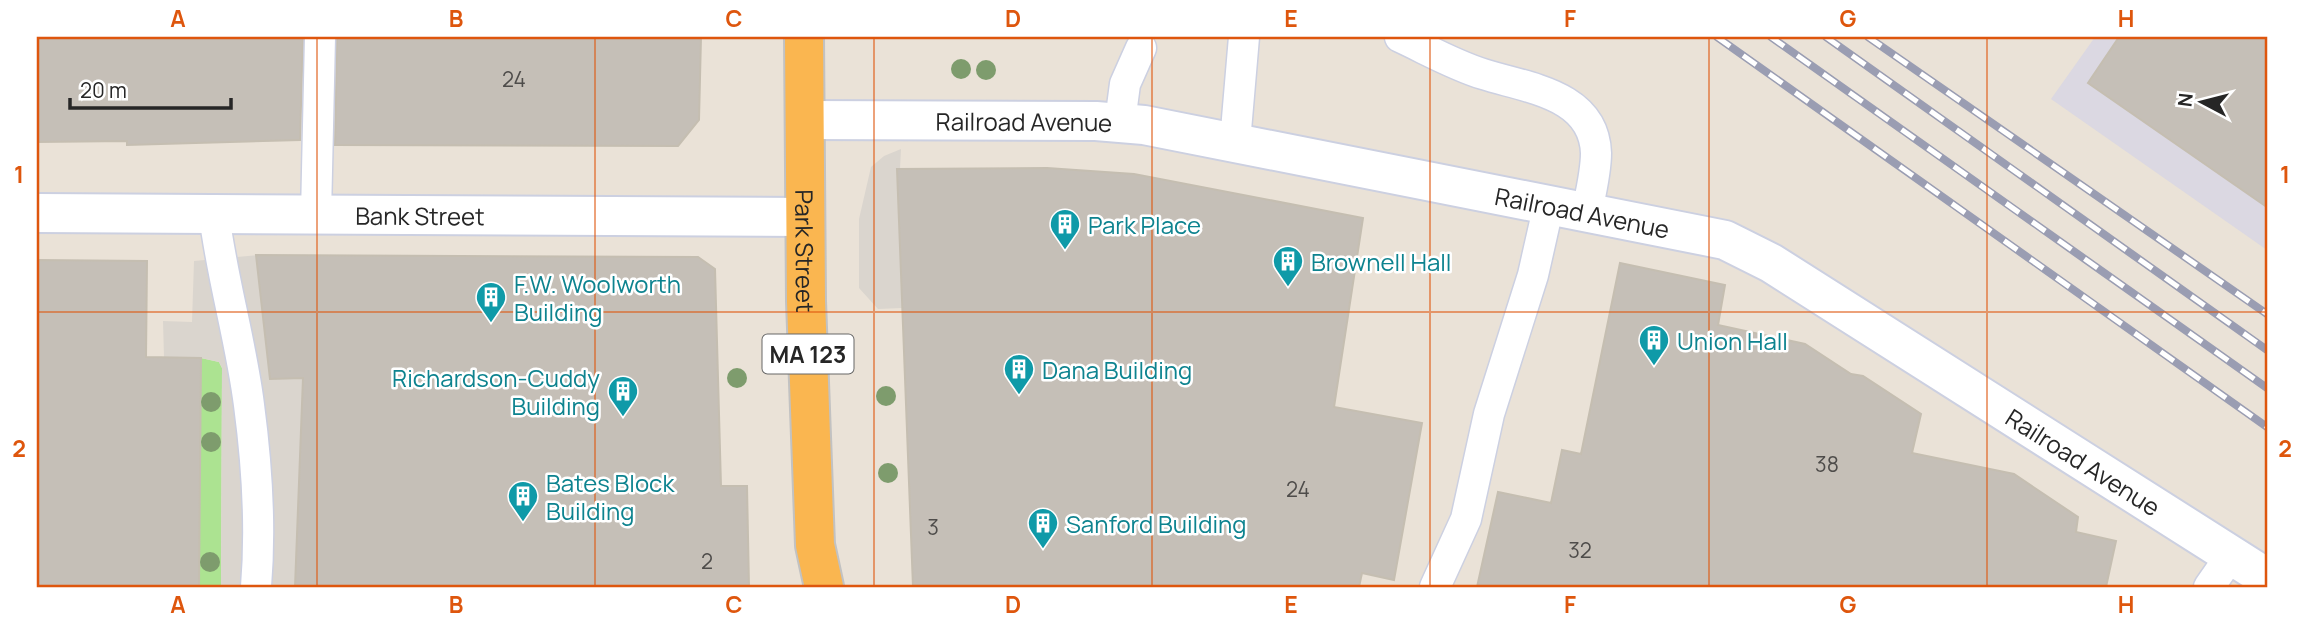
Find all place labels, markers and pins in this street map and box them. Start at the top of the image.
building icon: Park Place [1048,207,1082,251]
place label: Park Place [1088,208,1201,241]
building icon: Brownell Hall [1271,244,1305,288]
place label: Brownell Hall [1311,245,1451,278]
place label: F.W. Woolworth Building [514,267,681,328]
building icon: F.W. Woolworth Building [474,280,508,324]
building icon: Union Hall [1637,323,1671,367]
place label: Union Hall [1677,324,1788,357]
building icon: Dana Building [1002,352,1036,396]
place label: Dana Building [1042,353,1192,386]
place label: Richardson-Cuddy Building [392,361,600,422]
building icon: Richardson-Cuddy Building [606,374,640,418]
place label: Bates Block Building [546,466,675,527]
building icon: Bates Block Building [506,479,540,523]
building icon: Sanford Building [1026,506,1060,550]
place label: Sanford Building [1066,507,1247,540]

